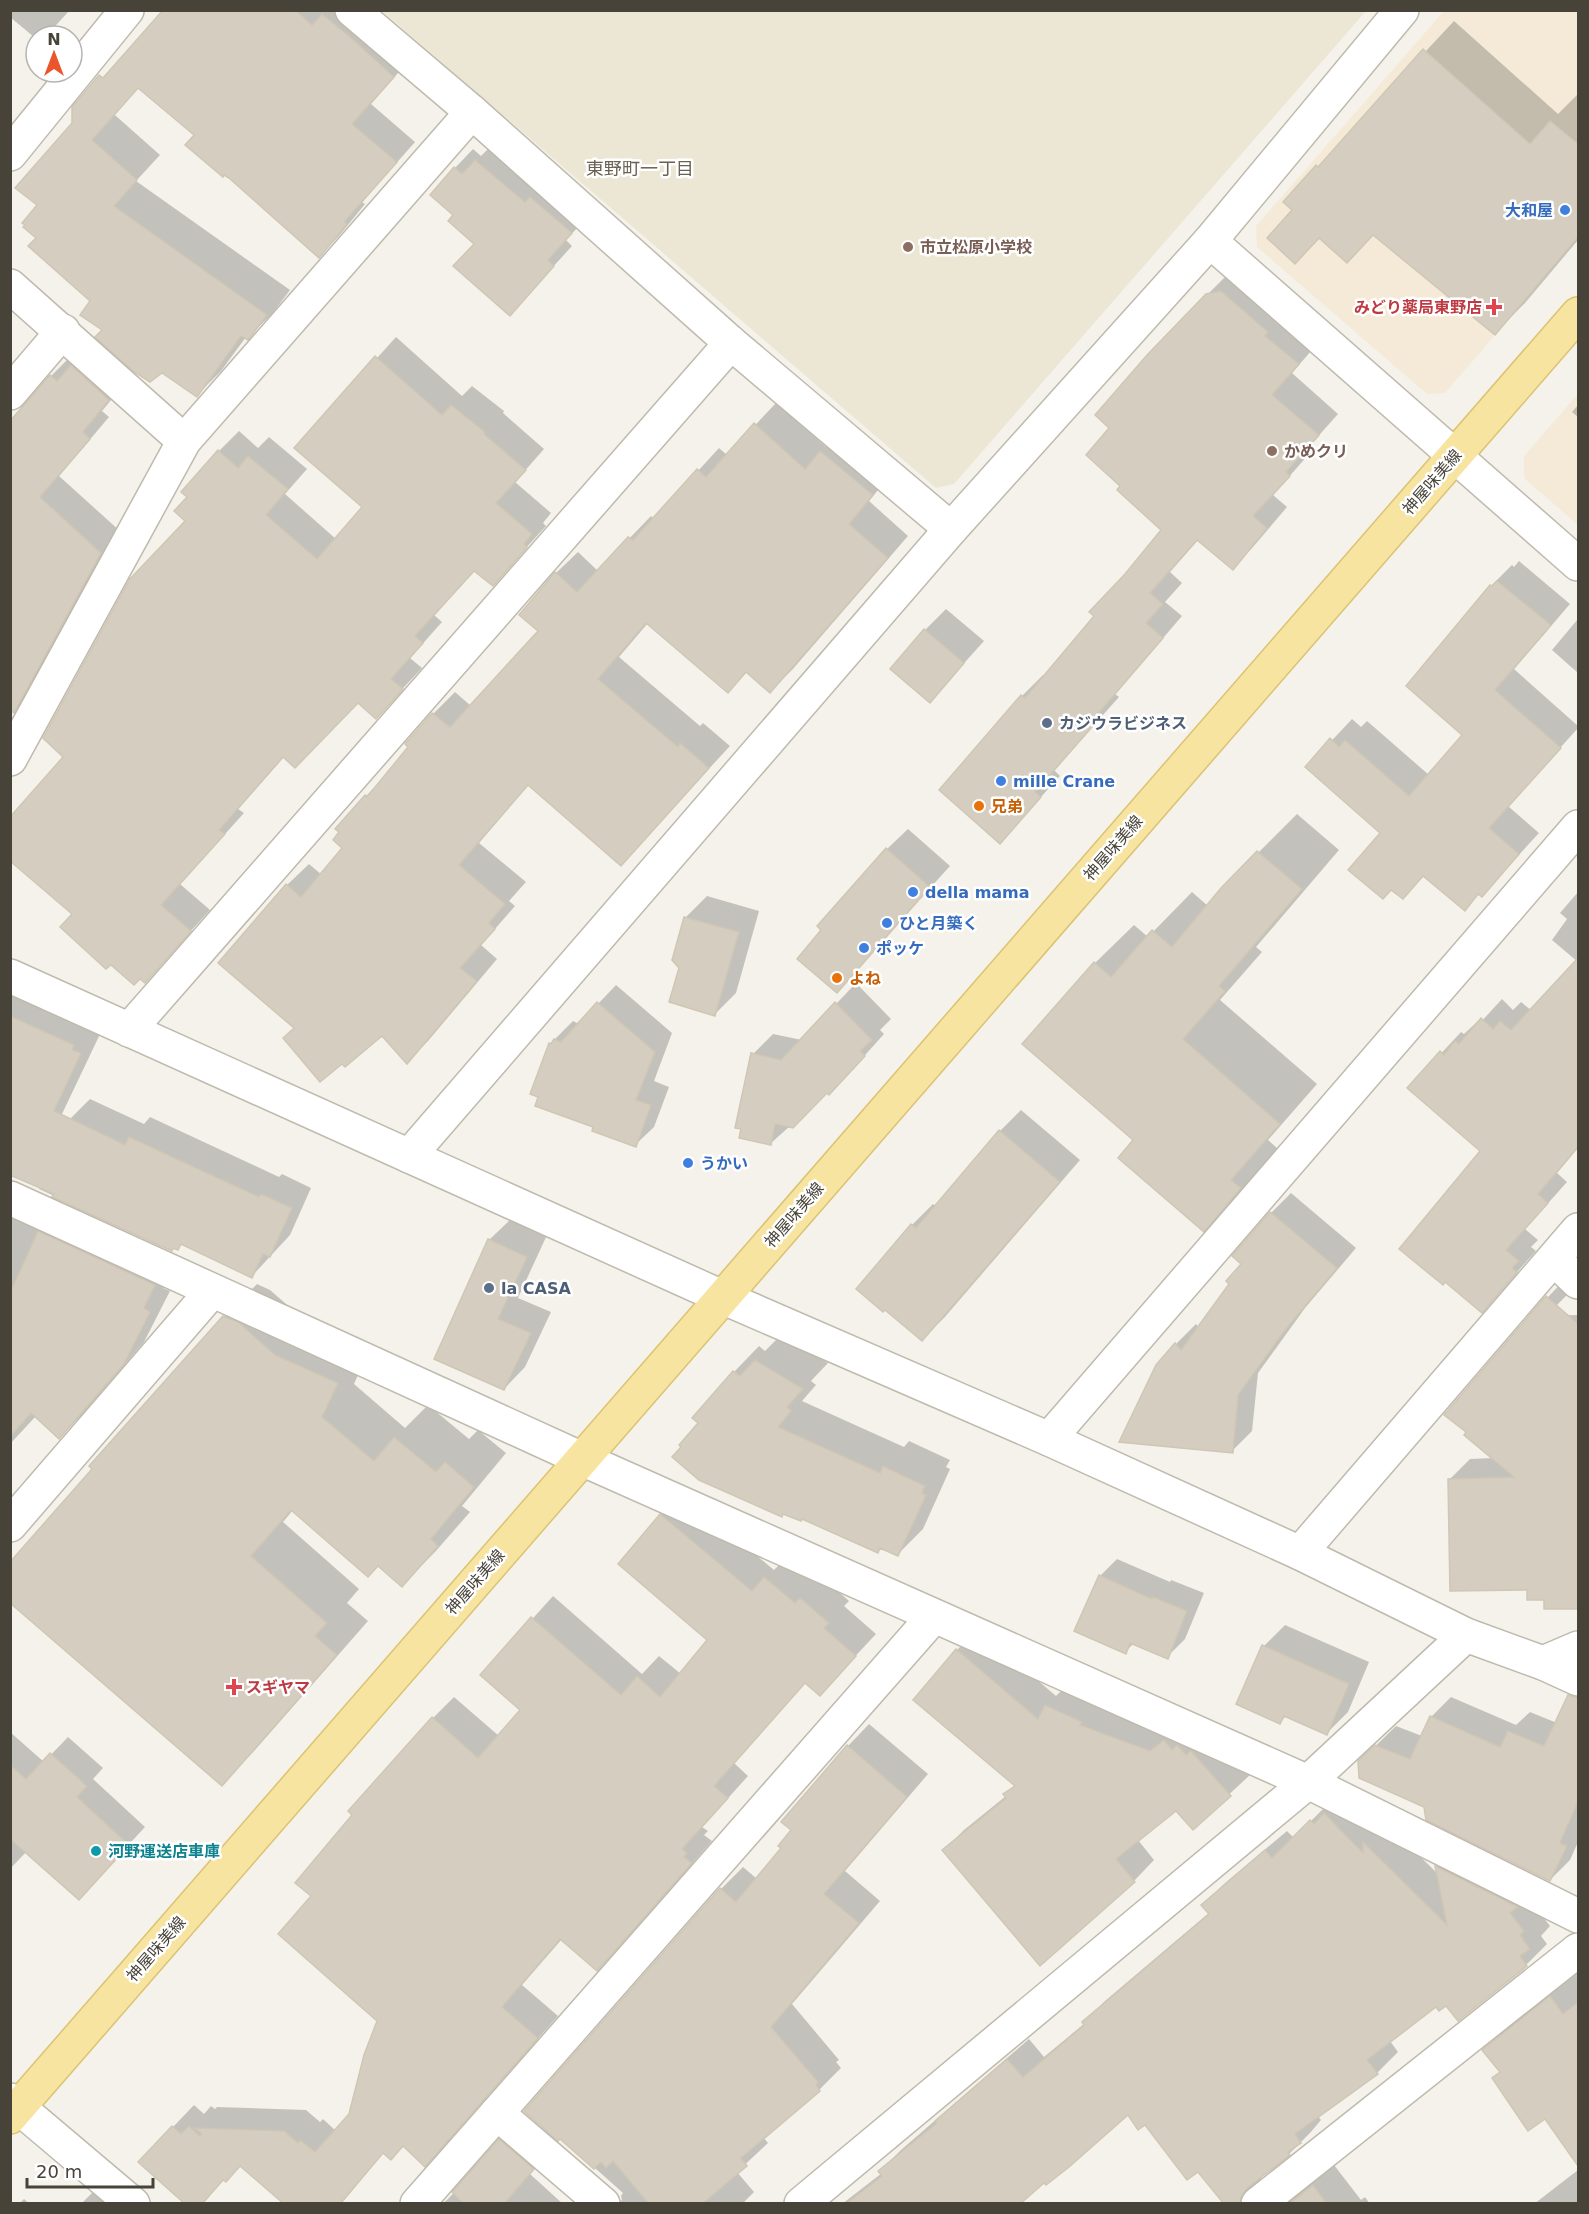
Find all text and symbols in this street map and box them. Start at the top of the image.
north arrow [24,24,84,84]
text: N [47,30,61,49]
district label: 東野町一丁目 [586,158,694,179]
place label: 大和屋 [1505,201,1553,220]
marker: 大和屋 [1558,203,1572,217]
place label: 市立松原小学校 [920,238,1032,257]
marker: 市立松原小学校 [901,240,915,254]
place label: みどり薬局東野店 [1354,298,1482,317]
marker: みどり薬局東野店 [1487,300,1501,314]
place label: かめクリ [1284,442,1348,461]
marker: かめクリ [1265,444,1279,458]
street label: 神屋味美線 [1399,446,1465,518]
place label: カジウラビジネス [1059,714,1187,733]
marker: カジウラビジネス [1040,716,1054,730]
place label: mille Crane [1013,772,1115,791]
marker: mille Crane [994,774,1008,788]
place label: 兄弟 [991,797,1023,816]
marker: 兄弟 [972,799,986,813]
street label: 神屋味美線 [1080,812,1146,884]
place label: della mama [925,883,1030,902]
marker: della mama [906,885,920,899]
place label: ひと月築く [899,914,979,933]
marker: ひと月築く [880,916,894,930]
place label: ポッケ [876,939,924,958]
marker: ポッケ [857,941,871,955]
place label: よね [849,969,881,988]
marker: よね [830,971,844,985]
place label: うかい [700,1154,748,1173]
marker: うかい [681,1156,695,1170]
street label: 神屋味美線 [761,1179,827,1251]
place label: la CASA [501,1279,572,1298]
marker: la CASA [482,1281,496,1295]
street label: 神屋味美線 [442,1546,508,1618]
place label: スギヤマ [246,1678,310,1697]
marker: スギヤマ [227,1680,241,1694]
place label: 河野運送店車庫 [108,1842,220,1861]
marker: 河野運送店車庫 [89,1844,103,1858]
street label: 神屋味美線 [123,1913,189,1985]
scale bar [27,2151,153,2189]
text: 20 m [36,2161,82,2182]

